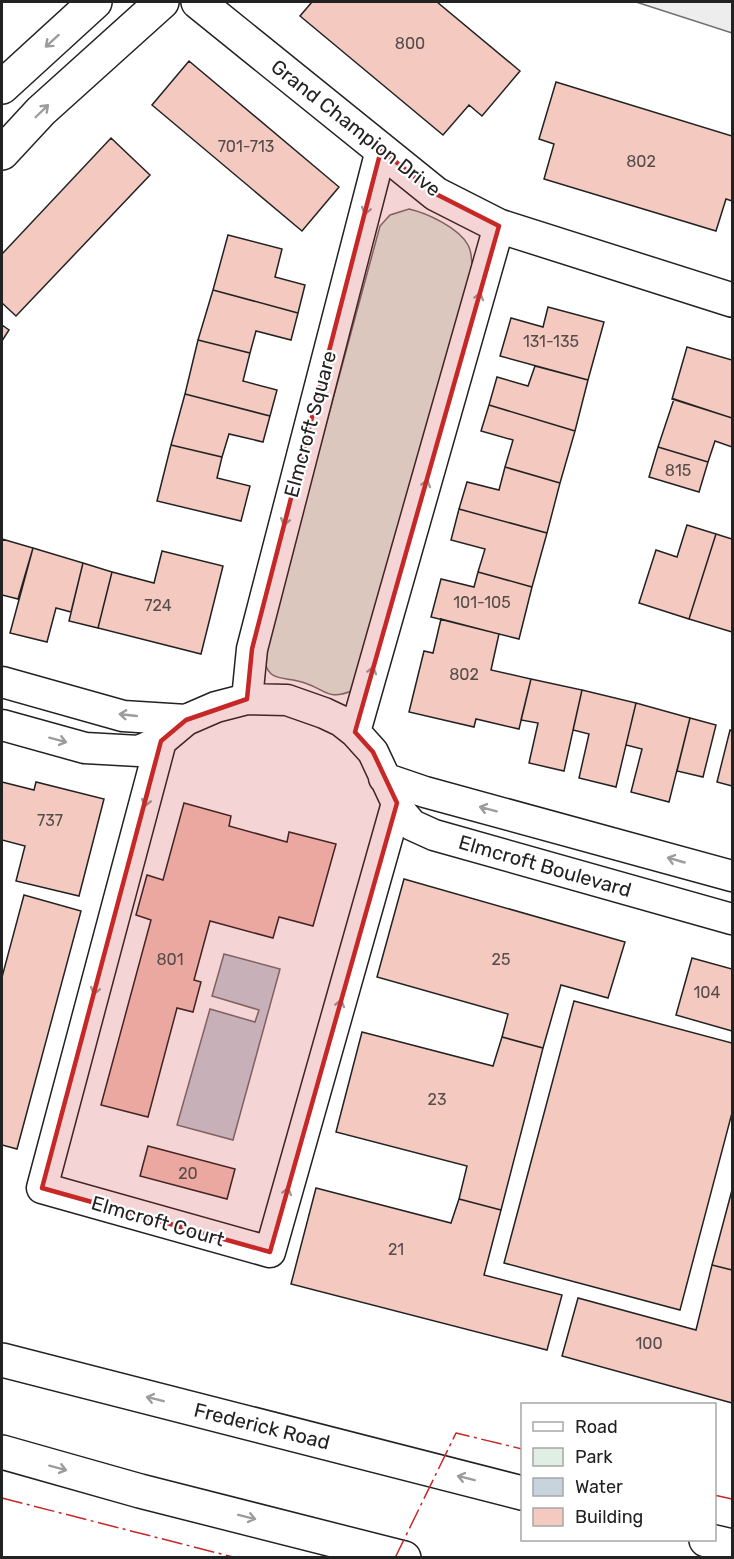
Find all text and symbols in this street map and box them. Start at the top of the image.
one-way arrow [44,34,59,48]
house number: 800 [395,34,425,53]
street label: Grand Champion Drive [266,54,446,202]
one-way arrow [35,104,50,118]
house number: 701-713 [218,137,274,156]
house number: 802 [626,152,656,171]
one-way arrow [361,197,373,216]
one-way arrow [473,291,485,310]
house number: 131-135 [523,332,579,351]
street label: Elmcroft Square [279,348,341,500]
house number: 815 [665,461,691,480]
one-way arrow [420,479,431,498]
one-way arrow [280,507,291,526]
house number: 101-105 [453,593,511,612]
house number: 724 [144,596,172,615]
house number: 802 [449,665,479,684]
one-way arrow [366,666,377,685]
one-way arrow [119,709,139,720]
one-way arrow [48,735,67,747]
one-way arrow [140,788,152,807]
one-way arrow [479,803,498,814]
house number: 737 [37,811,63,830]
street label: Elmcroft Boulevard [456,830,634,902]
one-way arrow [667,854,686,866]
house number: 801 [156,950,184,969]
house number: 25 [492,950,510,969]
one-way arrow [90,976,102,995]
house number: 104 [694,983,721,1002]
one-way arrow [334,999,345,1018]
house number: 23 [427,1090,447,1109]
house number: 20 [178,1164,198,1183]
one-way arrow [281,1187,292,1206]
street label: Elmcroft Court [89,1191,227,1251]
house number: 21 [388,1240,404,1259]
house number: 100 [635,1334,663,1353]
one-way arrow [146,1393,165,1404]
street label: Frederick Road [192,1398,332,1454]
legend [521,1403,716,1541]
text: Road [575,1416,618,1438]
text: Park [575,1446,613,1468]
one-way arrow [48,1463,67,1474]
one-way arrow [457,1472,476,1484]
text: Water [575,1476,623,1498]
text: Building [575,1506,643,1528]
one-way arrow [237,1512,256,1524]

